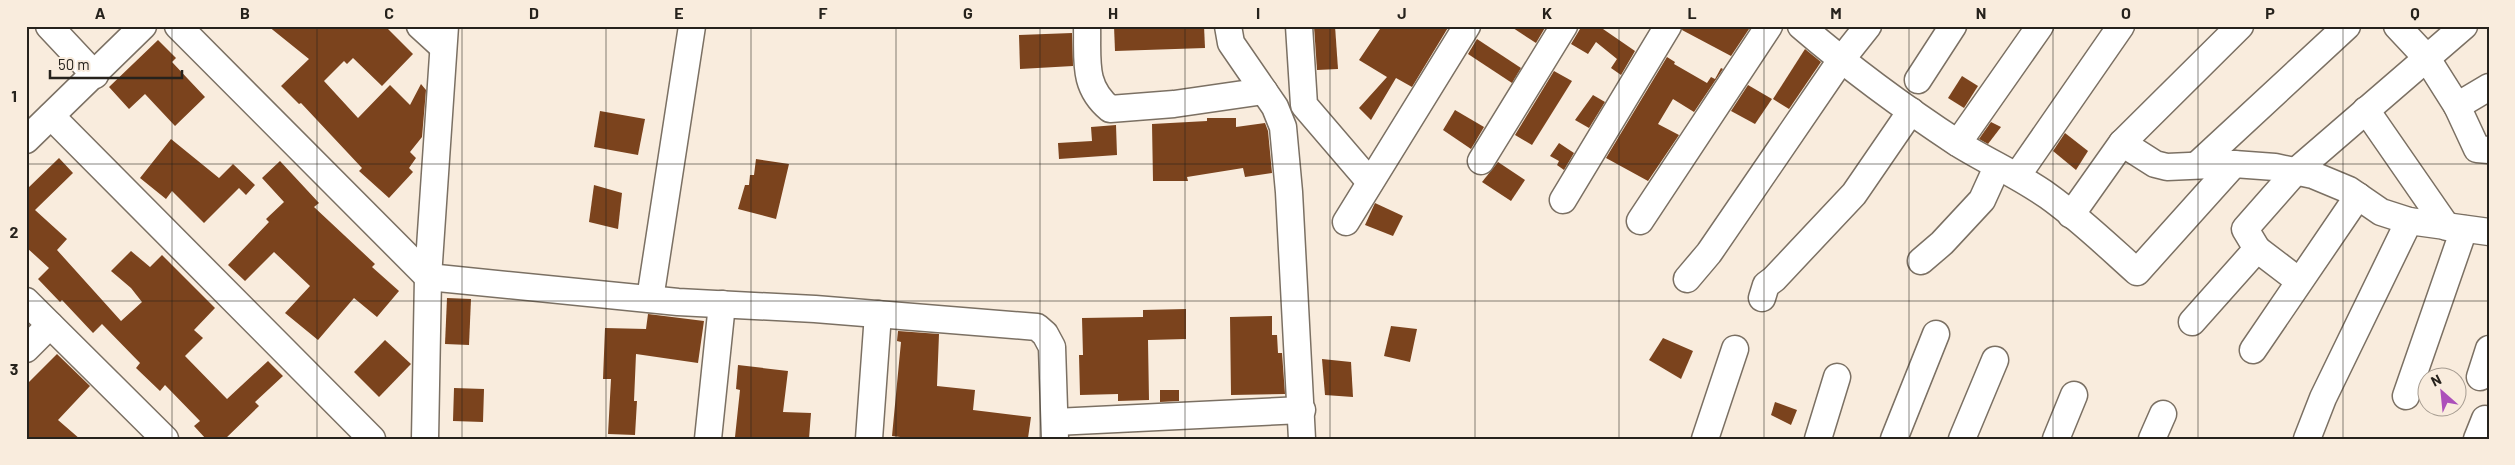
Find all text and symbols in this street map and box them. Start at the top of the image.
text: A [95,3,106,22]
text: B [240,3,250,22]
text: C [384,3,394,22]
text: D [529,3,539,22]
text: E [674,3,684,22]
text: F [819,3,828,22]
text: G [963,3,973,22]
text: H [1108,3,1118,22]
text: I [1256,3,1260,22]
text: J [1397,3,1407,22]
text: K [1542,3,1552,22]
text: L [1687,3,1697,22]
text: M [1830,3,1842,22]
text: N [1976,3,1986,22]
text: O [2121,3,2131,22]
text: P [2265,3,2275,22]
text: Q [2410,3,2420,22]
scale bar [50,48,182,80]
text: 50 m [58,55,90,73]
text: 1 [11,86,17,105]
text: 2 [10,222,19,241]
text: 3 [10,359,18,378]
north arrow [2418,368,2468,418]
text: N [2428,370,2444,390]

